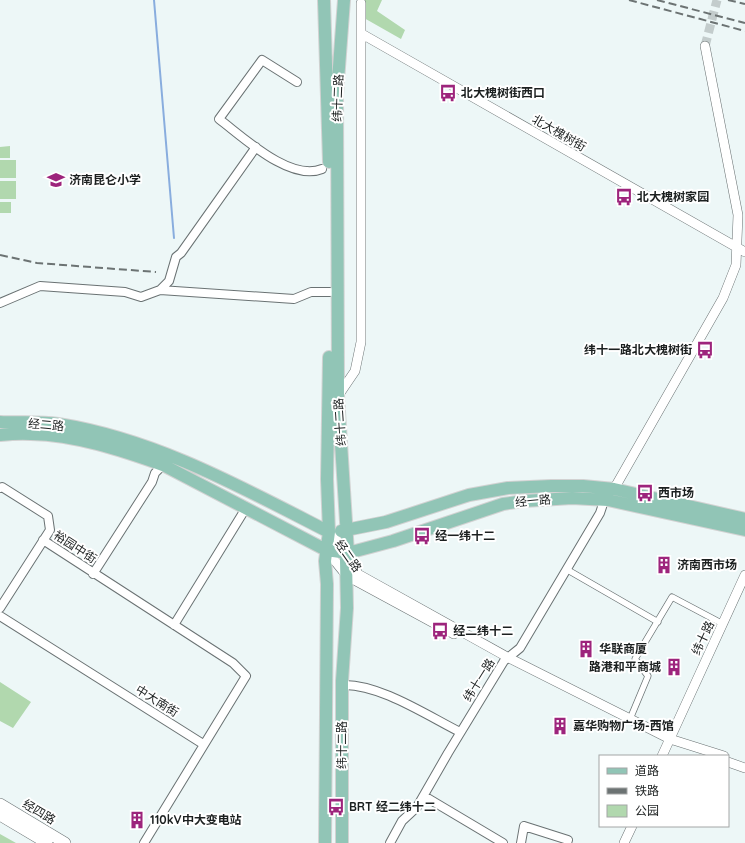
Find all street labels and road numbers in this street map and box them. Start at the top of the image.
street label: 纬十二路 [329,74,346,122]
street label: 北大槐树街 [530,111,589,154]
street label: 纬十二路 [330,398,349,447]
street label: 经二路 [27,415,65,434]
street label: 经一路 [514,491,552,510]
street label: 裕园中街 [51,527,99,566]
street label: 经二路 [332,537,365,575]
street label: 纬十路 [688,618,717,657]
street label: 纬十一路 [459,655,498,704]
street label: 中大南街 [133,681,182,720]
street label: 纬十二路 [334,721,349,769]
street label: 经四路 [20,796,59,827]

